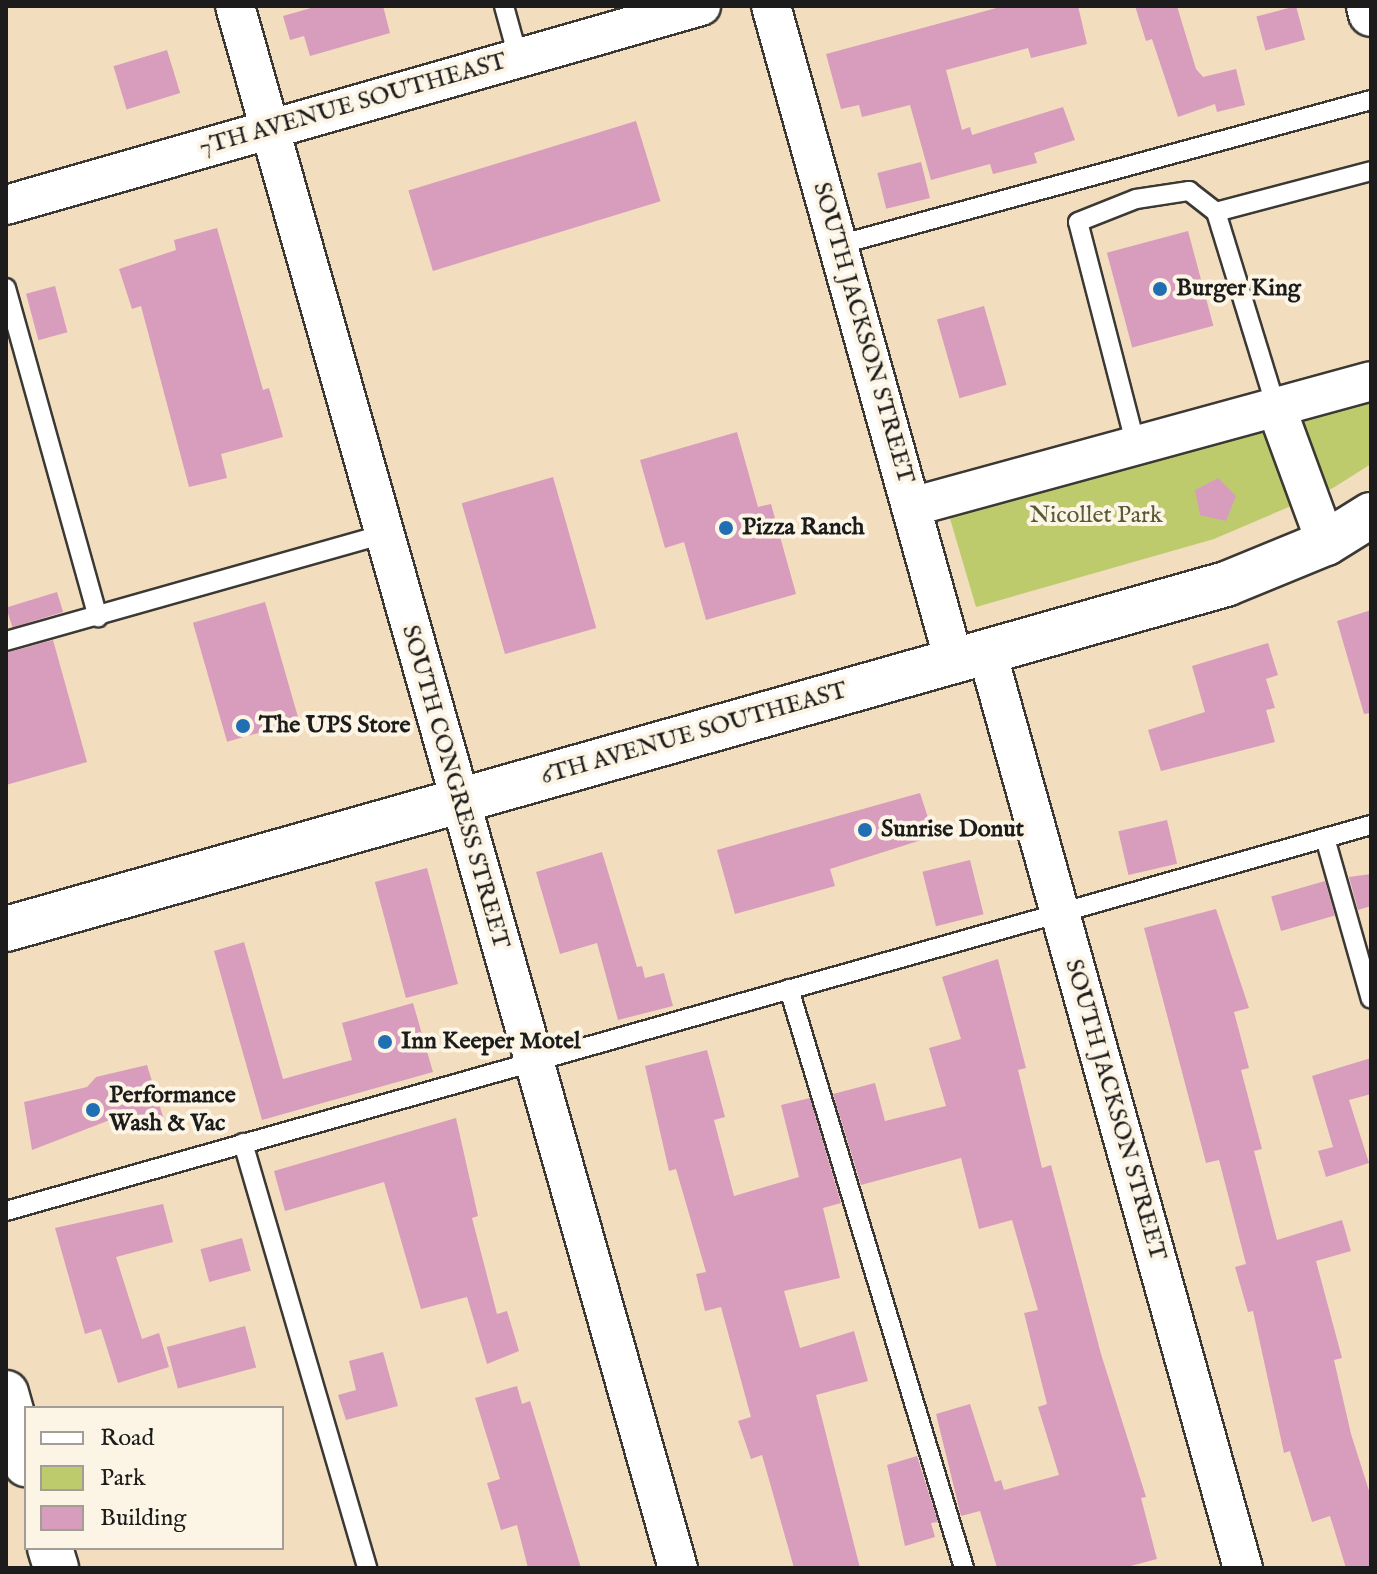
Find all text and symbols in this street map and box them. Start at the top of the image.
street label: 7TH AVENUE SOUTHEAST [196,47,510,163]
street label: SOUTH JACKSON STREET [806,179,920,487]
place label: Burger King [1176,275,1301,303]
marker: Burger King [1151,280,1169,298]
park label: Nicollet Park [1029,502,1163,530]
place label: Pizza Ranch [742,514,864,542]
marker: Pizza Ranch [717,519,735,537]
street label: SOUTH CONGRESS STREET [395,622,515,952]
street label: 6TH AVENUE SOUTHEAST [538,676,850,792]
place label: The UPS Store [259,712,410,740]
marker: The UPS Store [234,717,252,735]
place label: Sunrise Donut [881,816,1024,844]
marker: Sunrise Donut [856,821,874,839]
street label: SOUTH JACKSON STREET [1058,956,1172,1264]
place label: Inn Keeper Motel [401,1028,581,1056]
marker: Inn Keeper Motel [376,1033,394,1051]
place label: Performance Wash & Vac [109,1082,236,1138]
marker: Performance Wash & Vac [84,1101,102,1119]
legend [24,1406,284,1550]
text: Road [100,1423,154,1454]
text: Park [100,1463,146,1494]
text: Building [100,1503,186,1534]

